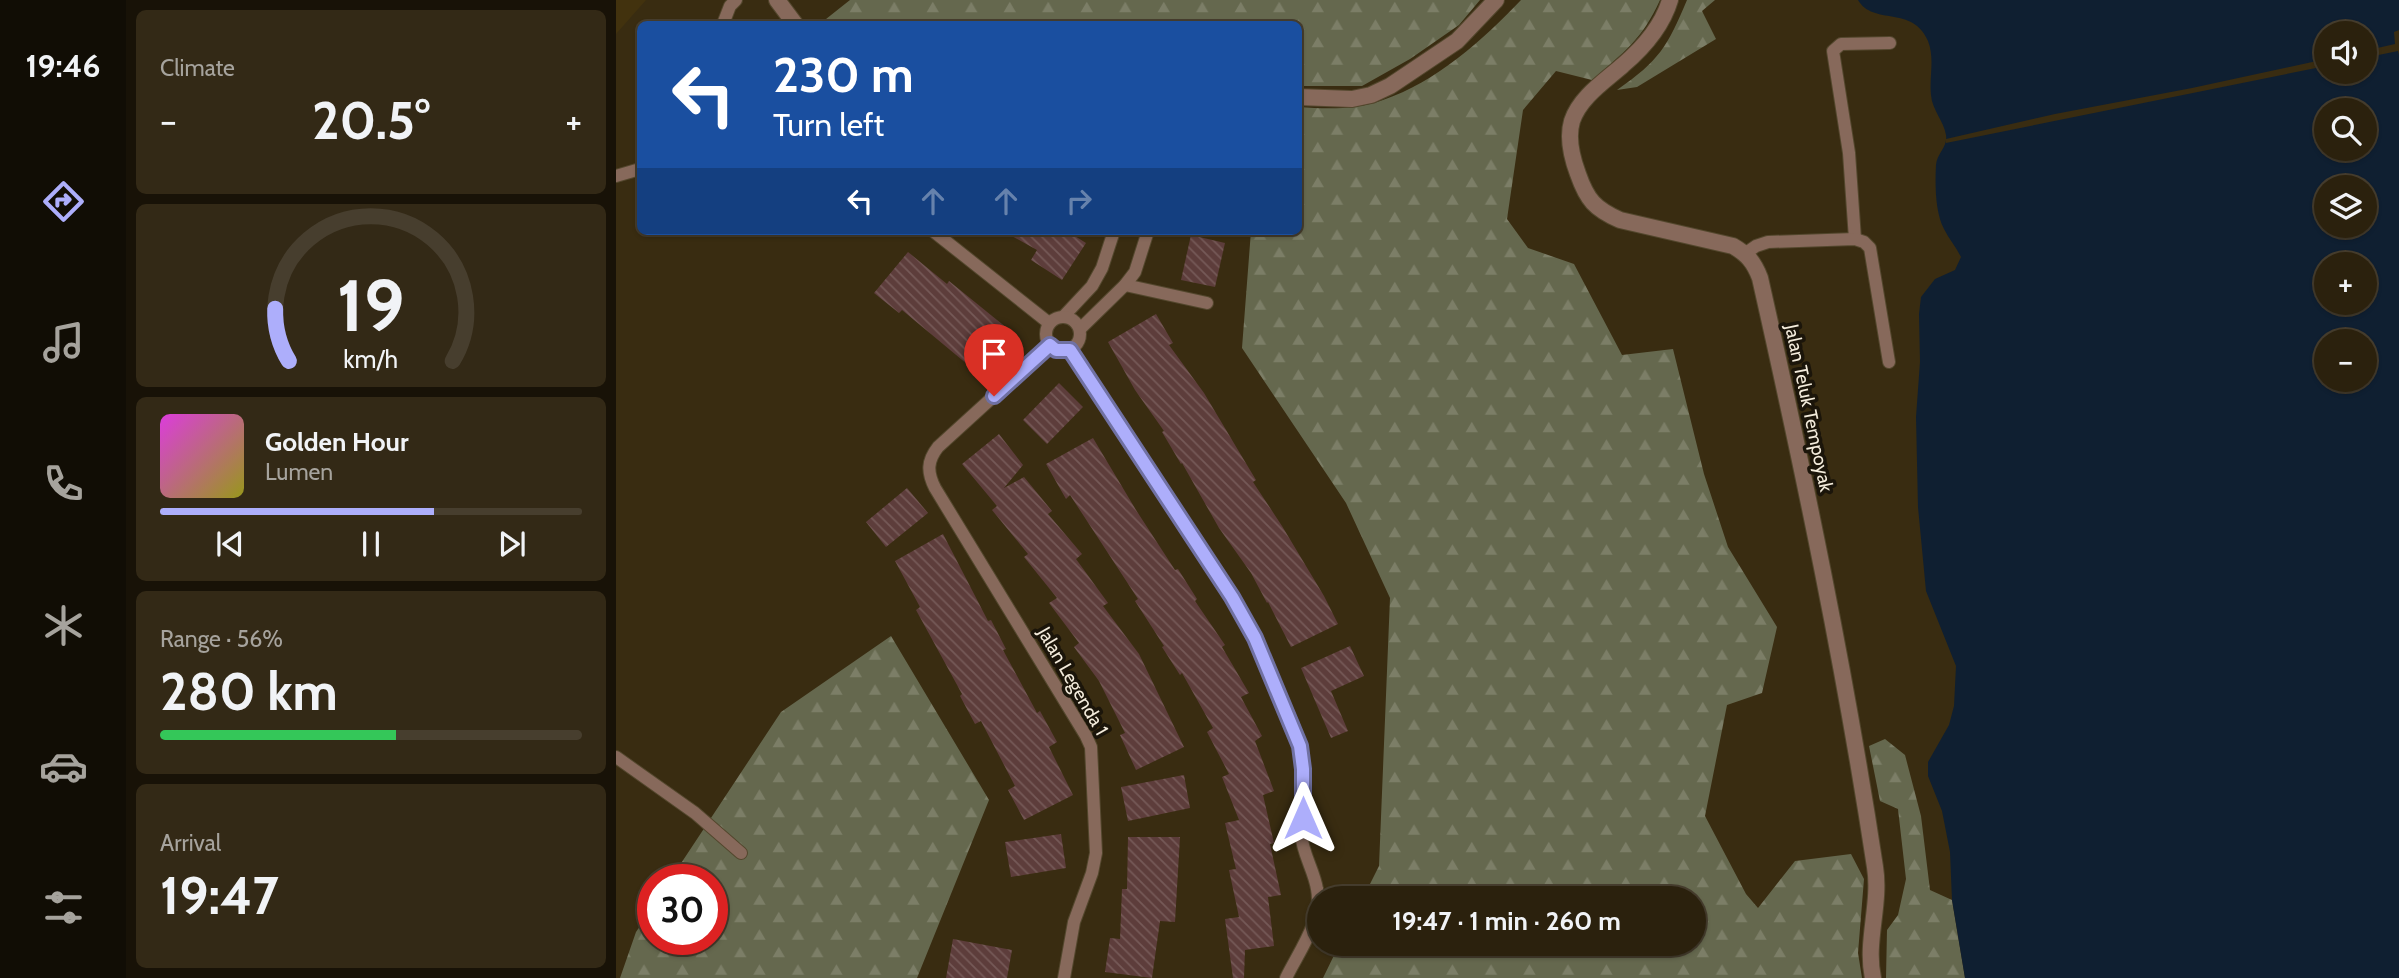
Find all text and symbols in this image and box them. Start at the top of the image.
map controls [2314,21,2377,392]
button: sound [2314,21,2377,84]
text: 230 m [773,45,914,104]
text: 19:46 [26,46,100,85]
icon: left [658,49,749,140]
text: Climate [160,54,235,82]
text: 20.5° [312,89,430,152]
text: − [160,97,177,144]
text: + [565,97,582,144]
button: search [2314,98,2377,161]
text: Turn left [773,105,884,144]
button: layers [2314,175,2377,238]
icon: directions [39,177,88,226]
icon: left [841,182,879,220]
icon: ahead [914,182,952,220]
icon: ahead [987,182,1025,220]
icon: right [1060,182,1098,220]
button: + [2314,252,2377,315]
text: 19 [337,262,405,350]
icon: music [39,318,88,367]
street label: Jalan Teluk Tempoyak [1780,321,1838,494]
pin [964,324,1024,396]
button: − [2314,329,2377,392]
icon: arrive [975,335,1013,373]
text: km/h [344,344,398,374]
text: Golden Hour [265,426,408,458]
text: Lumen [265,458,333,486]
icon: phone [39,459,88,508]
icon: previous [211,525,249,563]
icon: pause [352,525,390,563]
icon: next [493,525,531,563]
icon: climate [39,601,88,650]
street label: Jalan Legenda 1 [1032,622,1113,739]
text: Range · 56% [160,625,283,653]
text: 280 km [160,660,338,723]
icon: car [39,742,88,791]
position arrow [1266,781,1340,855]
text: Arrival [160,829,221,857]
text: 19:47 [160,864,279,927]
speed limit sign: 30 [637,864,728,955]
icon: filters [39,883,88,932]
text: 19:47 · 1 min · 260 m [1392,905,1621,937]

